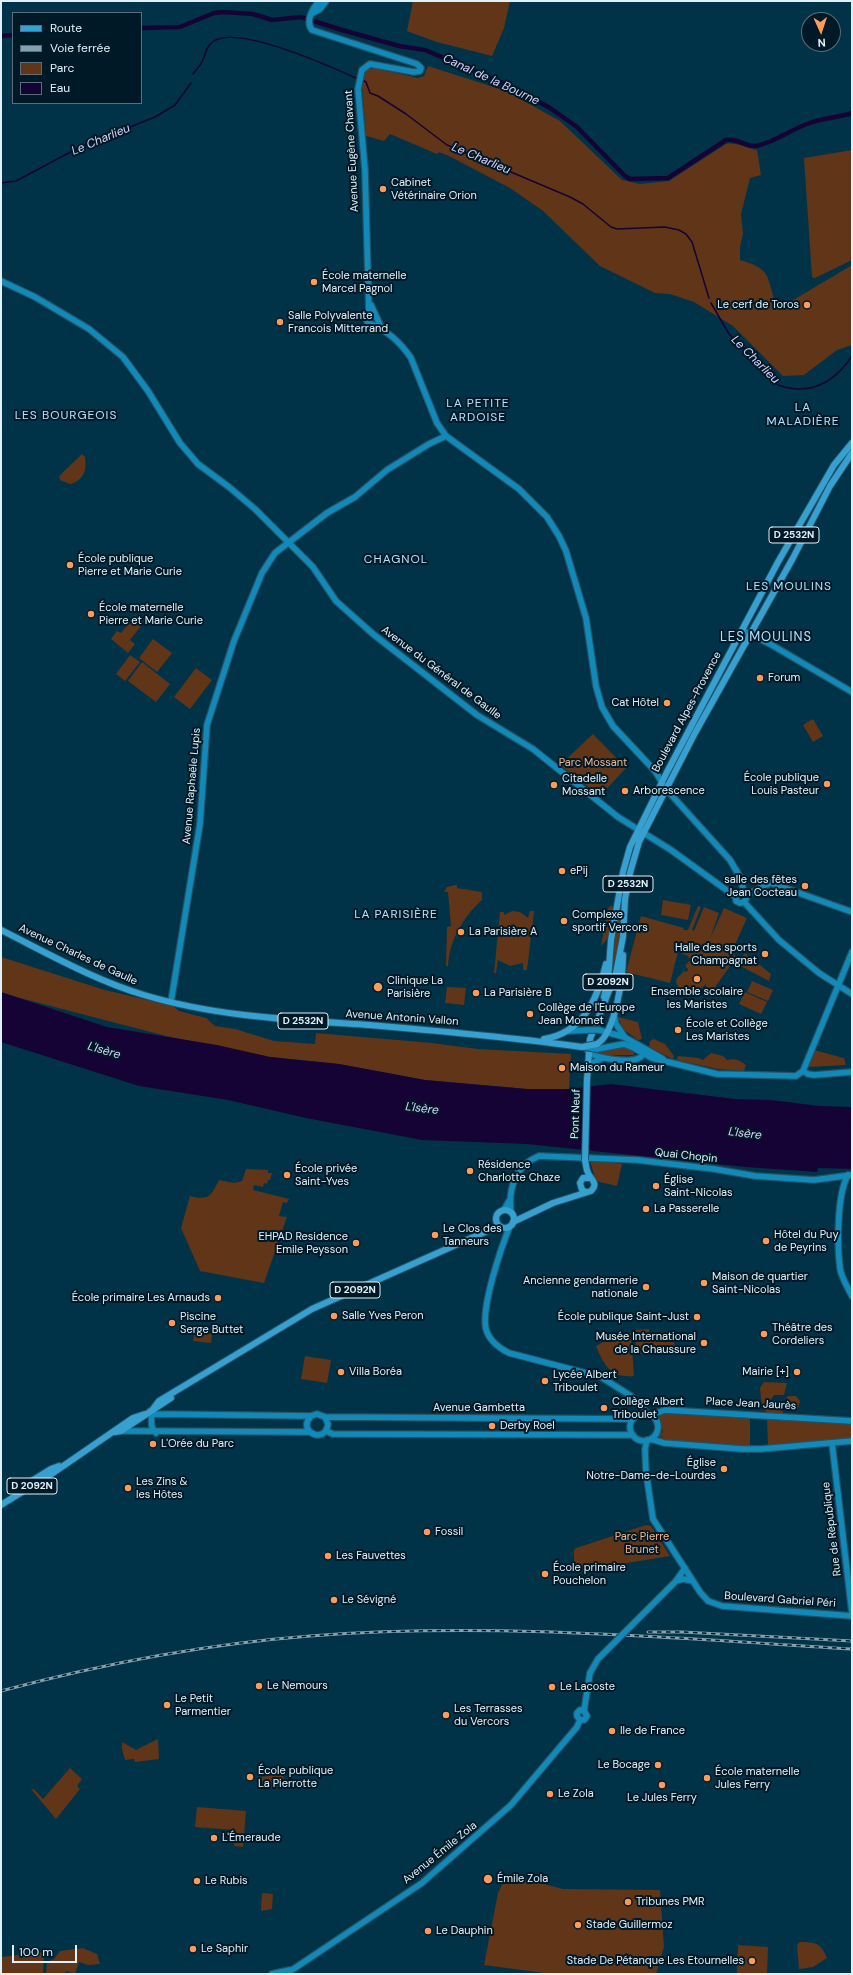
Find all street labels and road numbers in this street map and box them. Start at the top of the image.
street label: Avenue Eugène Chavant [342,89,362,213]
road number: D 2532N [769,527,819,543]
street label: Avenue du Général de Gaulle [378,624,504,722]
street label: Boulevard Alpes-Provence [650,649,724,775]
street label: Avenue Raphaële Lupis [180,727,204,845]
road number: D 2532N [603,876,653,892]
street label: Avenue Charles de Gaulle [16,922,140,988]
road number: D 2092N [583,974,633,990]
street label: Avenue Antonin Vallon [345,1007,459,1029]
road number: D 2532N [278,1013,328,1029]
street label: Pont Neuf [569,1089,583,1139]
street label: Quai Chopin [654,1146,718,1166]
road number: D 2092N [330,1282,380,1298]
street label: Place Jean Jaurès [705,1395,797,1413]
street label: Avenue Gambetta [433,1401,525,1415]
road number: D 2092N [7,1478,57,1494]
street label: Rue de République [820,1481,844,1577]
street label: Boulevard Gabriel Péri [724,1590,836,1610]
street label: Avenue Émile Zola [400,1819,480,1887]

